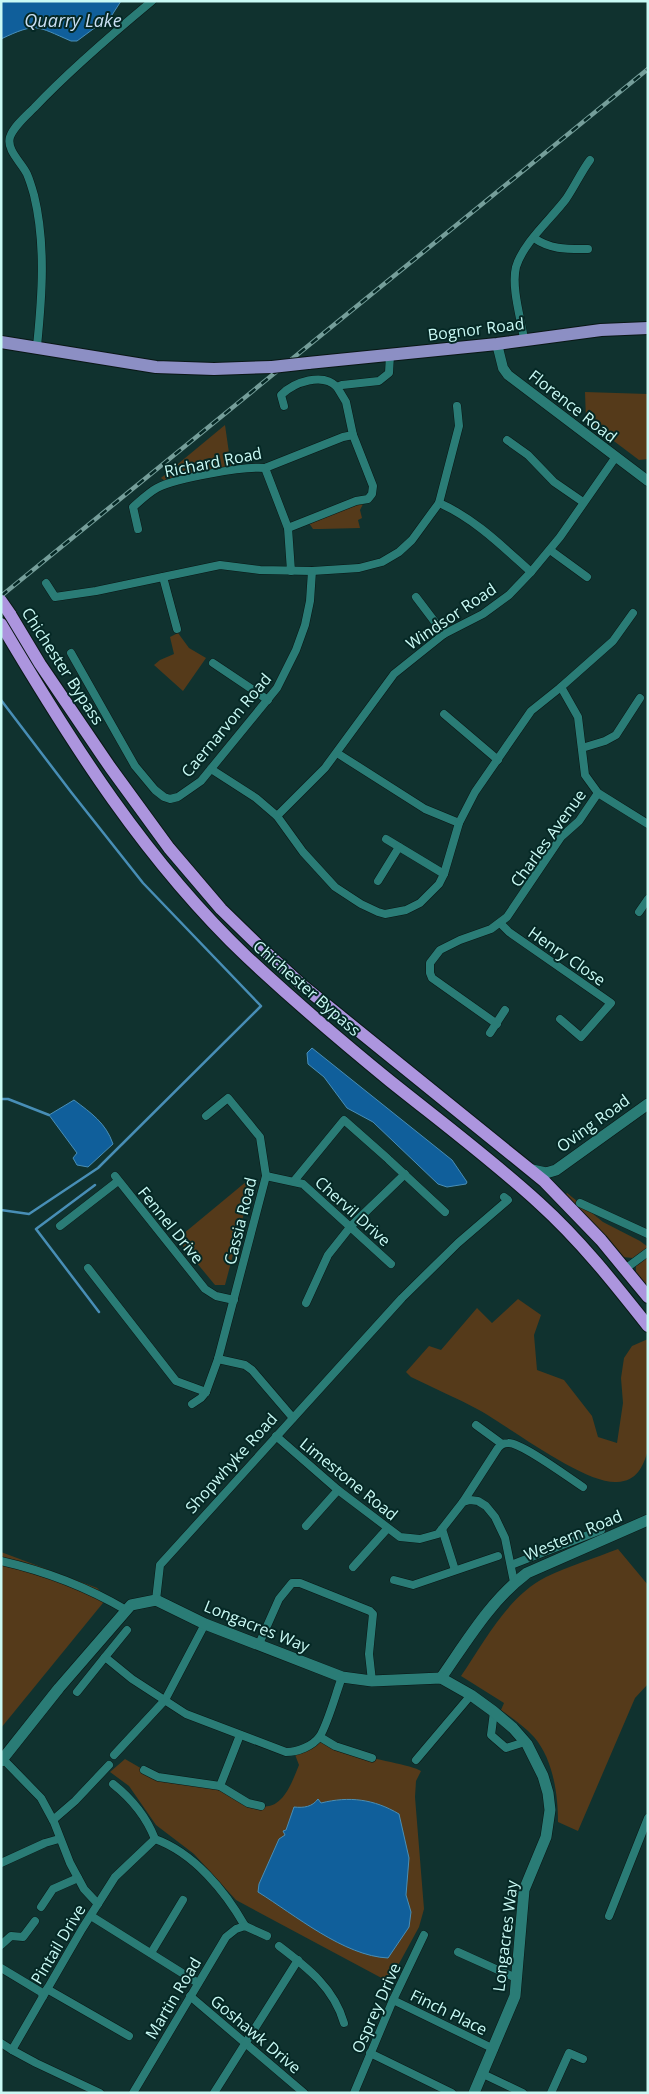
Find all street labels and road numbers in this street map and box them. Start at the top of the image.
street label: Bognor Road [427,312,525,346]
street label: Florence Road [524,365,622,447]
street label: Richard Road [162,442,264,482]
street label: Windsor Road [402,578,500,654]
street label: Chichester Bypass [17,603,109,729]
street label: Caernarvon Road [176,668,276,782]
street label: Charles Avenue [505,785,591,891]
street label: Henry Close [524,921,610,991]
street label: Chichester Bypass [249,935,365,1041]
street label: Oving Road [552,1089,634,1157]
street label: Chervil Drive [310,1171,396,1251]
street label: Cassia Road [219,1175,261,1267]
street label: Fennel Drive [133,1182,209,1268]
street label: Shopwhyke Road [180,1408,282,1518]
street label: Limestone Road [295,1433,403,1525]
street label: Western Road [520,1504,626,1566]
street label: Longacres Way [201,1595,314,1658]
street label: Longacres Way [487,1878,523,1993]
street label: Pintail Drive [26,1900,90,1988]
street label: Martin Road [140,1953,206,2043]
street label: Osprey Drive [346,1959,406,2057]
street label: Finch Place [407,1984,491,2040]
street label: Goshawk Drive [206,1990,306,2078]

